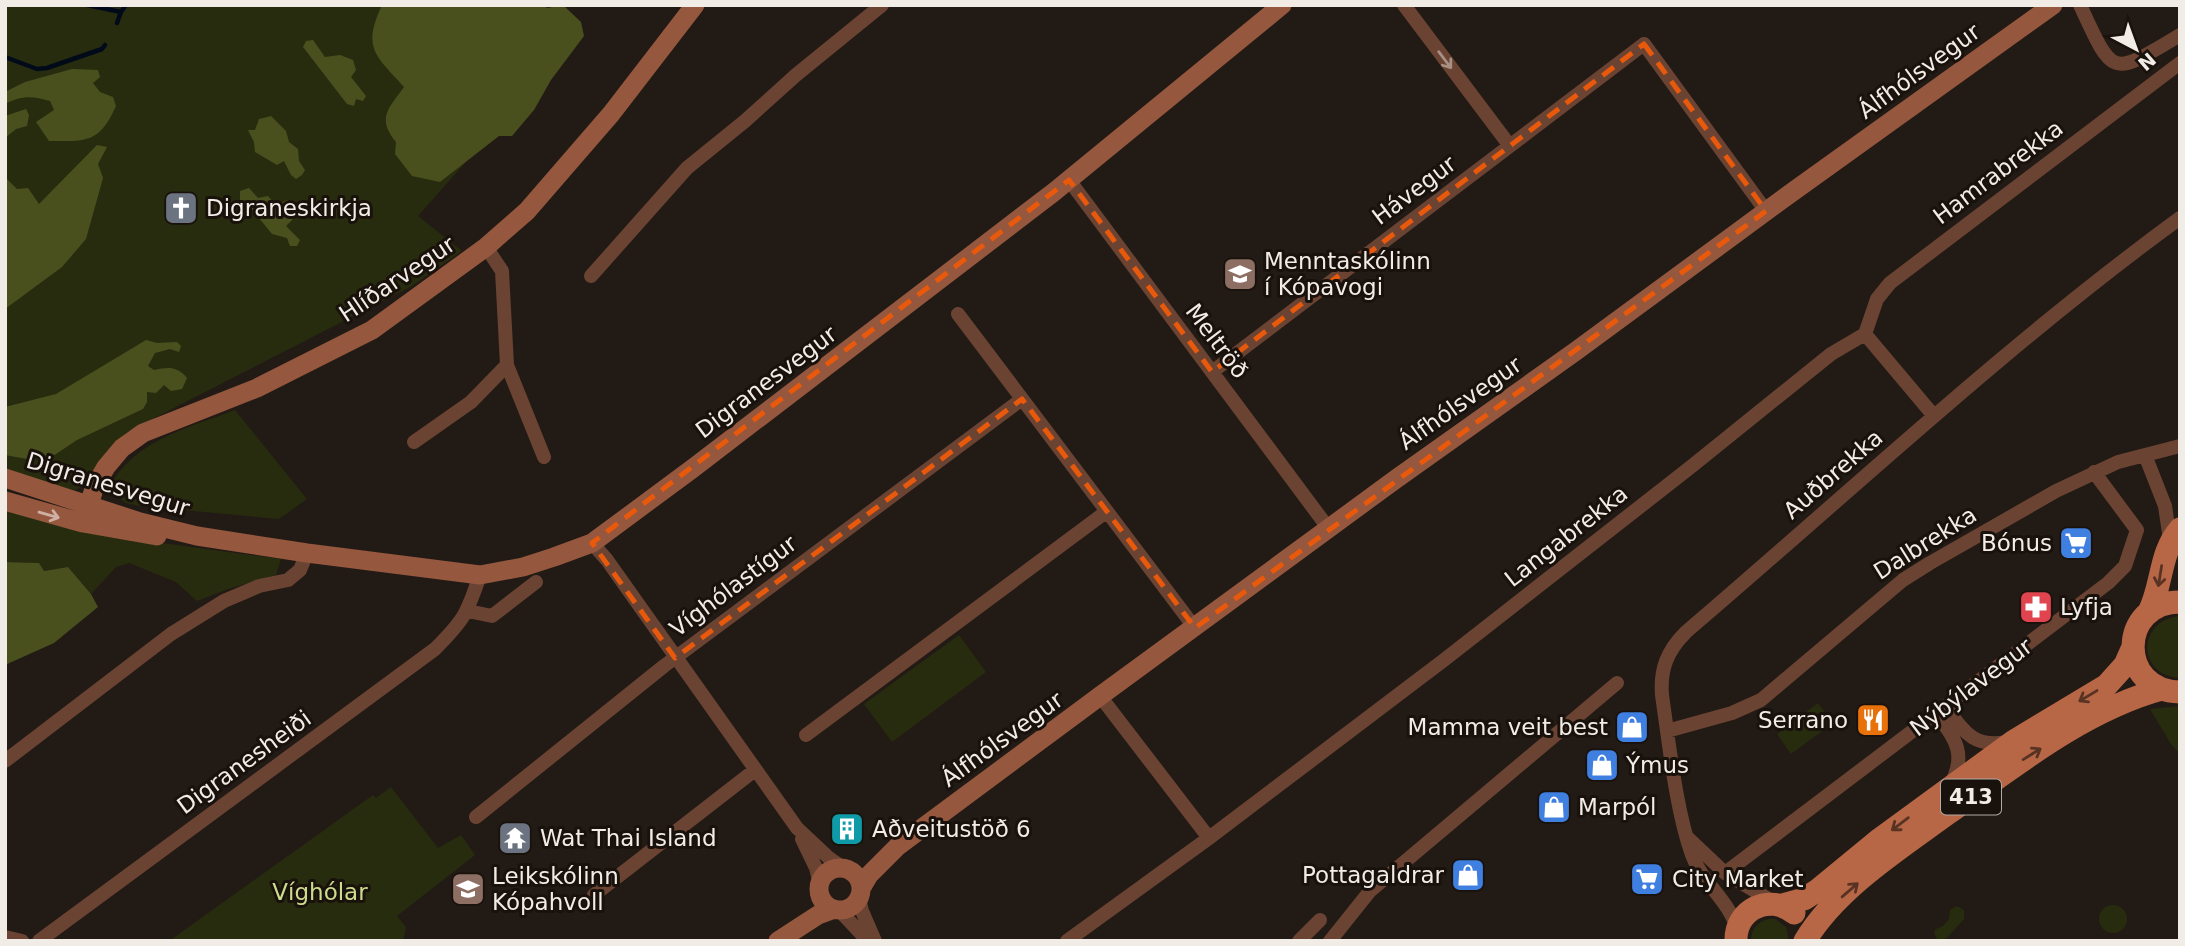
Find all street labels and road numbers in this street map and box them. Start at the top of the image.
street label: Álfhólsvegur [1853,17,1985,124]
street label: Hamrabrekka [1928,115,2068,229]
street label: Hávegur [1367,150,1461,230]
street label: Hlíðarvegur [334,230,460,327]
street label: Meltröð [1181,299,1253,383]
street label: Digranesvegur [691,320,842,443]
street label: Álfhólsvegur [1393,350,1527,455]
street label: Auðbrekka [1778,424,1888,524]
street label: Digranesvegur [23,447,193,521]
street label: Langabrekka [1500,480,1632,592]
street label: Dalbrekka [1869,501,1981,585]
street label: Víghólastígur [665,530,802,642]
street label: Nýbýlavegur [1905,632,2038,741]
street label: Álfhólsvegur [936,685,1068,792]
street label: Digranesheiði [172,705,316,819]
road number: 413 [1941,780,2001,814]

